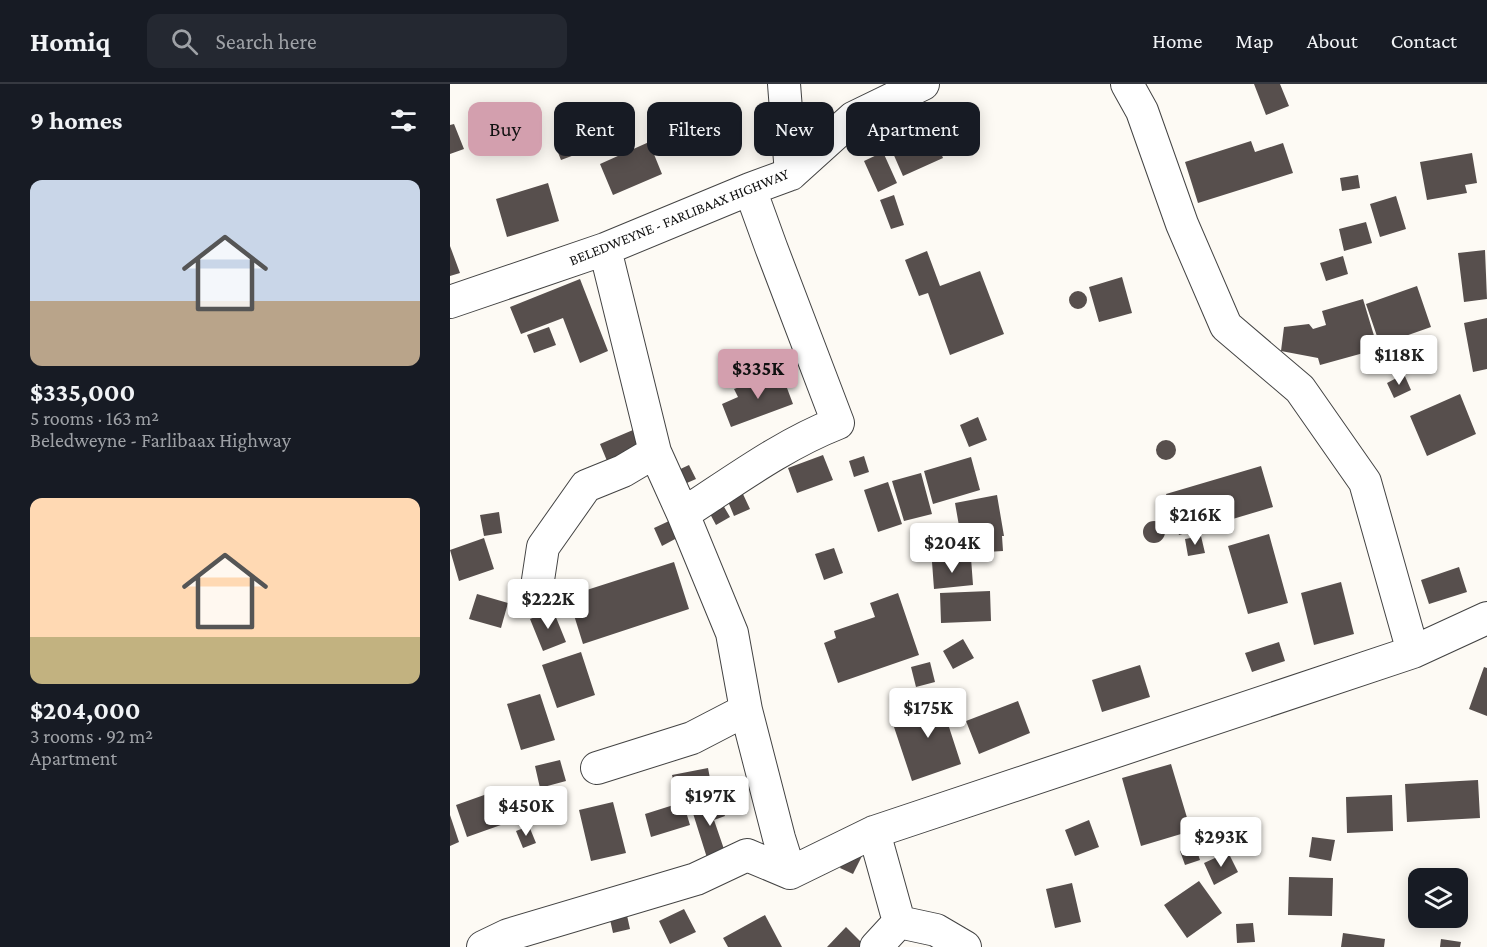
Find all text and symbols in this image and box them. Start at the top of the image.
search box [147,14,567,68]
icon: search [168,25,201,58]
text: Homiq [30,26,111,57]
text: Search here [216,29,317,54]
text: Home [1152,29,1202,53]
text: Map [1235,29,1274,53]
text: About [1307,29,1358,53]
text: Contact [1391,29,1457,53]
chip: Buy [468,102,542,156]
chip: Rent [554,102,635,156]
chip: Filters [647,102,742,156]
chip: New [754,102,834,156]
chip: Apartment [846,102,980,156]
icon: filters [387,104,420,137]
text: 9 homes [30,106,122,135]
street label: BELEDWEYNE - FARLIBAAX HIGHWAY [567,166,791,268]
icon: home [171,219,279,327]
pin: $118K [1357,335,1441,386]
text: $118K [1374,343,1424,365]
pin: $335K [716,349,800,400]
text: $335K [732,357,784,379]
text: $335,000 [30,378,135,407]
text: 5 rooms · 163 m² [30,407,159,429]
text: Beledweyne - Farlibaax Highway [30,429,291,451]
pin: $216K [1153,495,1237,546]
text: $216K [1169,503,1221,525]
pin: $204K [910,523,994,574]
text: $204K [924,531,980,553]
icon: home [171,537,279,645]
pin: $222K [506,579,590,630]
text: $222K [522,587,574,609]
pin: $175K [886,688,970,739]
text: $204,000 [30,696,141,725]
text: $175K [903,696,953,718]
text: 3 rooms · 92 m² [30,725,153,747]
text: Apartment [30,747,117,769]
pin: $197K [668,776,752,827]
text: $197K [685,784,735,806]
pin: $450K [484,786,568,837]
text: $450K [498,794,554,816]
pin: $293K [1179,817,1263,868]
text: $293K [1194,825,1248,847]
map controls [1408,868,1468,928]
button: layers [1408,868,1468,928]

